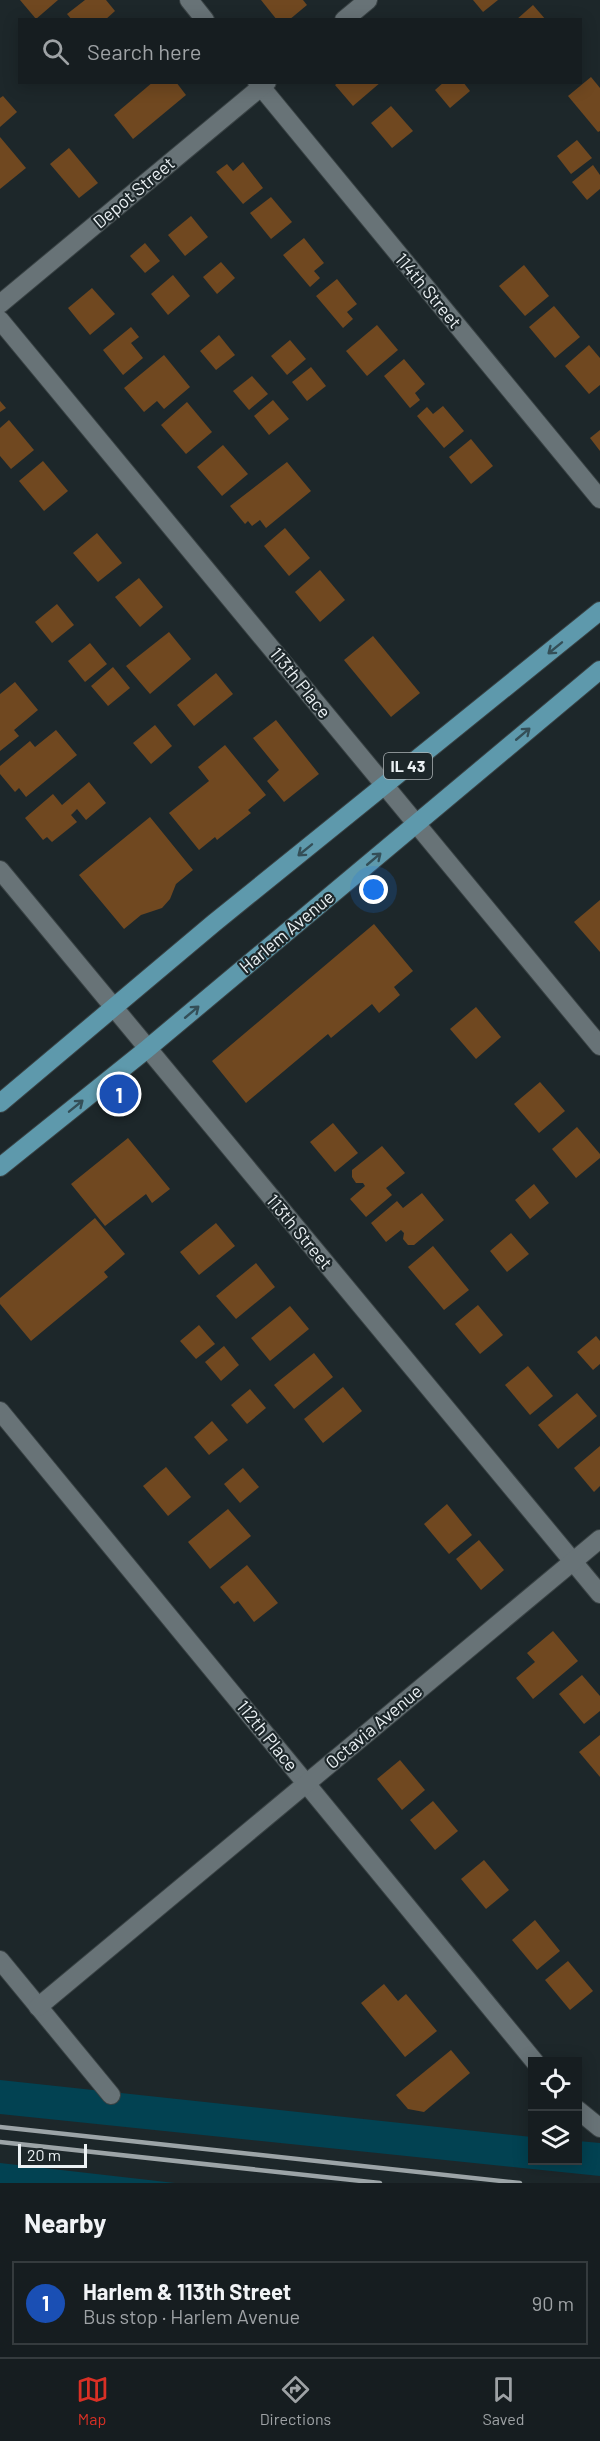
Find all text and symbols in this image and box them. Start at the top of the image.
search box [18,18,582,84]
icon: search [39,35,72,68]
text: Search here [87,38,201,64]
street label: Depot Street [88,152,179,233]
street label: 114th Street [391,248,467,333]
one-way arrow [547,641,563,654]
street label: 113th Place [266,643,336,722]
one-way arrow [515,728,531,741]
road number: IL 43 [384,753,432,779]
one-way arrow [297,843,313,856]
one-way arrow [366,853,382,866]
your location [359,875,388,904]
street label: Harlem Avenue [234,885,338,977]
one-way arrow [184,1005,200,1018]
pin: 1 [100,1072,138,1116]
one-way arrow [68,1100,84,1113]
street label: 113th Street [262,1189,337,1273]
street label: Octavia Avenue [321,1679,426,1773]
street label: 112th Place [232,1695,303,1775]
map controls [528,2057,582,2165]
button: locate [528,2057,582,2111]
button: layers [528,2111,582,2165]
scale bar [18,2141,87,2168]
text: 20 m [27,2145,61,2164]
text: Nearby [24,2207,106,2238]
text: Harlem & 113th Street [83,2278,291,2304]
text: 1 [42,2291,49,2315]
text: 90 m [532,2291,574,2315]
text: Bus stop · Harlem Avenue [83,2304,300,2328]
tab: Map [76,2373,109,2428]
tab: Directions [260,2373,331,2428]
tab: Saved [482,2373,524,2428]

